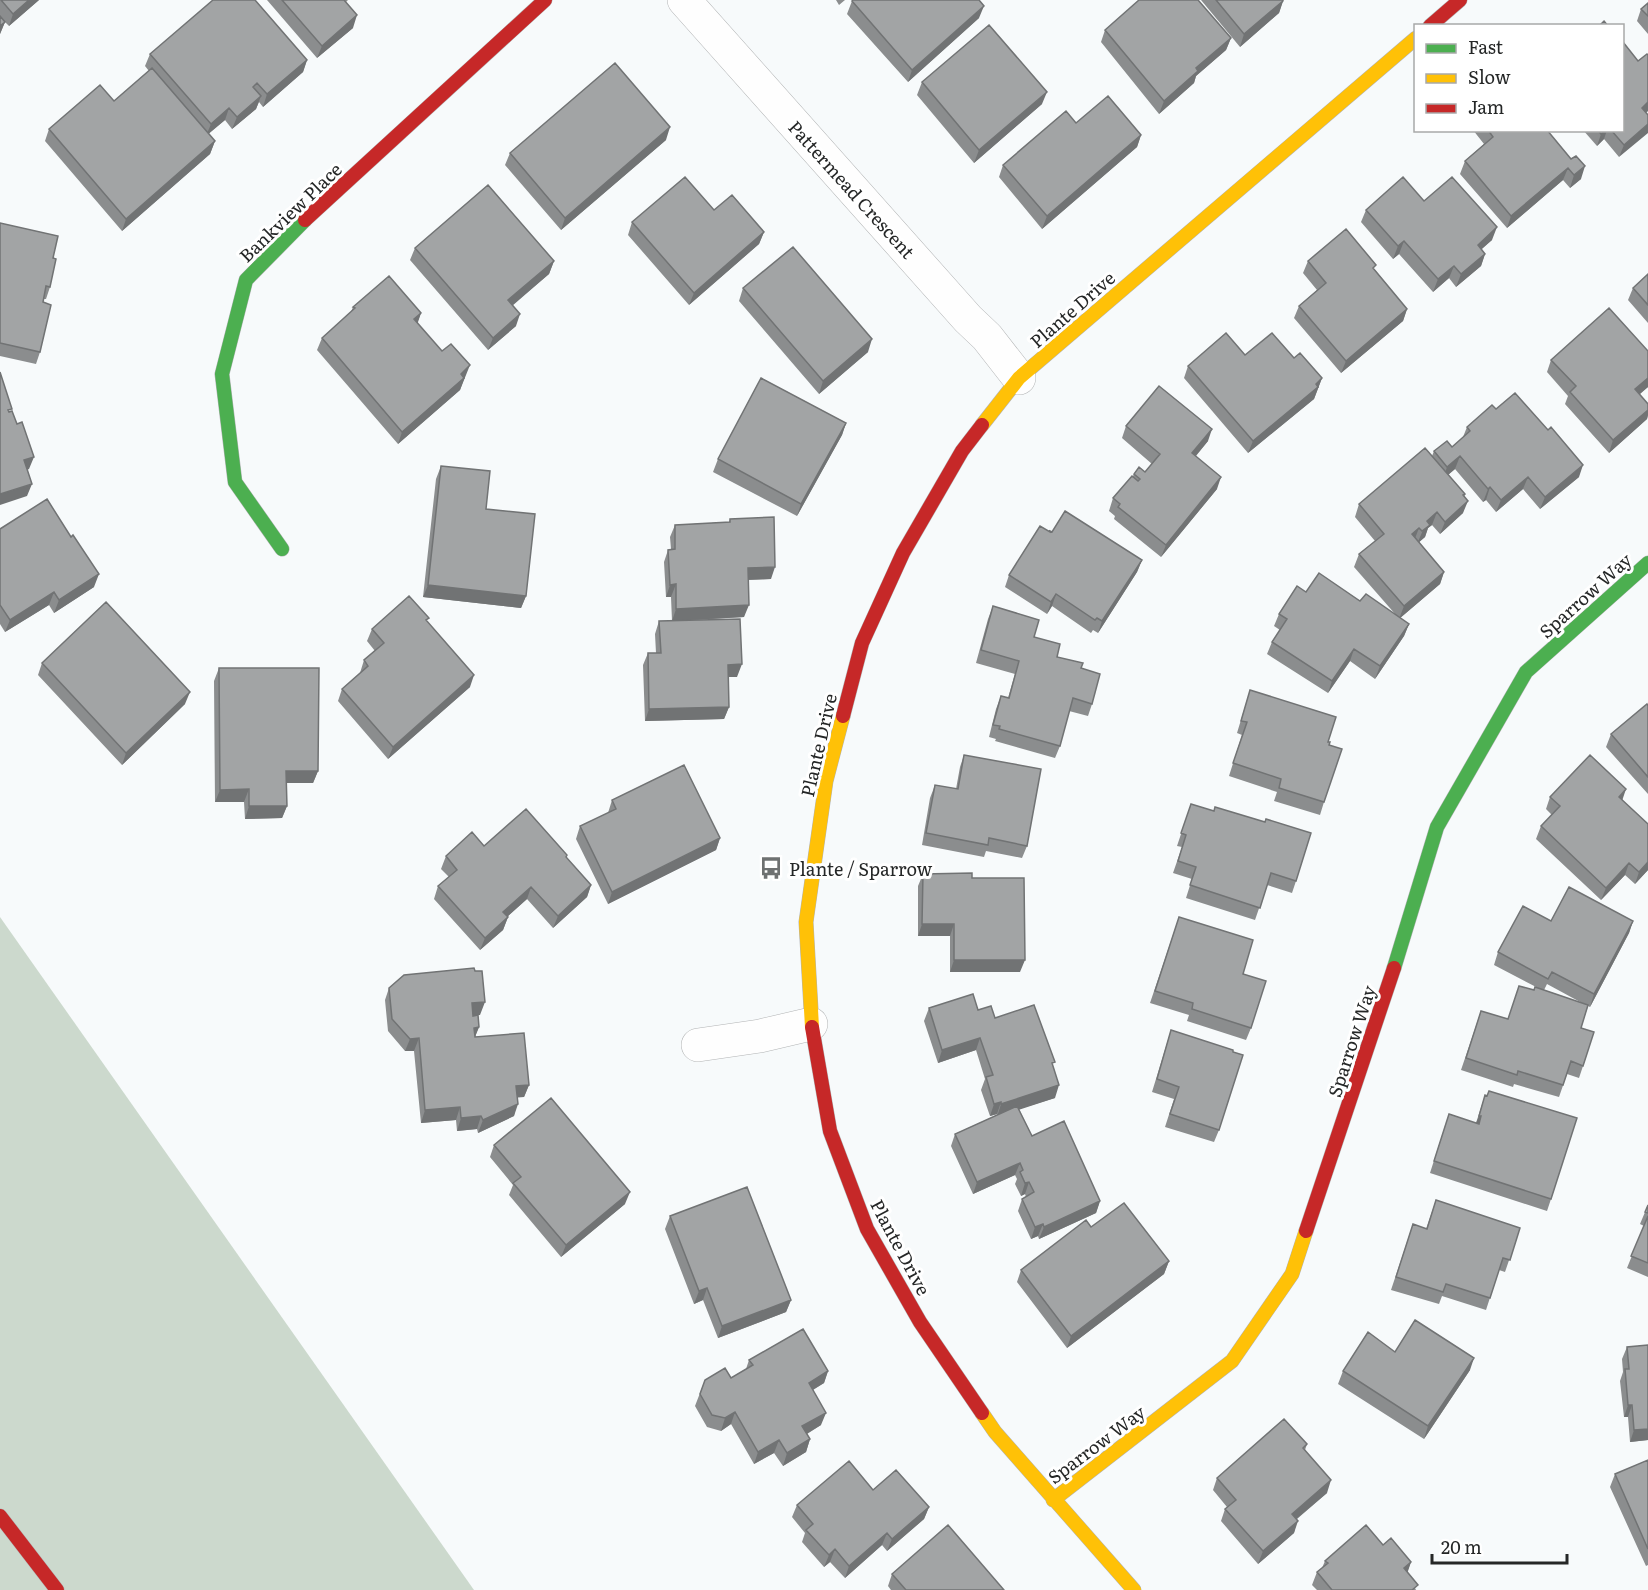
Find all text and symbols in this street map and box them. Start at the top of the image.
legend [1414,24,1624,132]
text: Fast [1468,33,1504,60]
text: Slow [1468,63,1511,90]
text: Jam [1468,93,1504,120]
street label: Pattermead Crescent [782,114,922,265]
street label: Bankview Place [233,156,347,268]
street label: Plante Drive [1023,264,1121,354]
street label: Sparrow Way [1533,546,1638,644]
street label: Plante Drive [793,691,843,799]
bus stop icon: Plante / Sparrow [758,855,784,881]
place label: Plante / Sparrow [789,855,933,882]
street label: Sparrow Way [1320,981,1382,1100]
street label: Plante Drive [864,1194,938,1300]
street label: Sparrow Way [1041,1398,1151,1490]
scale bar [1432,1527,1567,1565]
text: 20 m [1441,1533,1482,1560]

